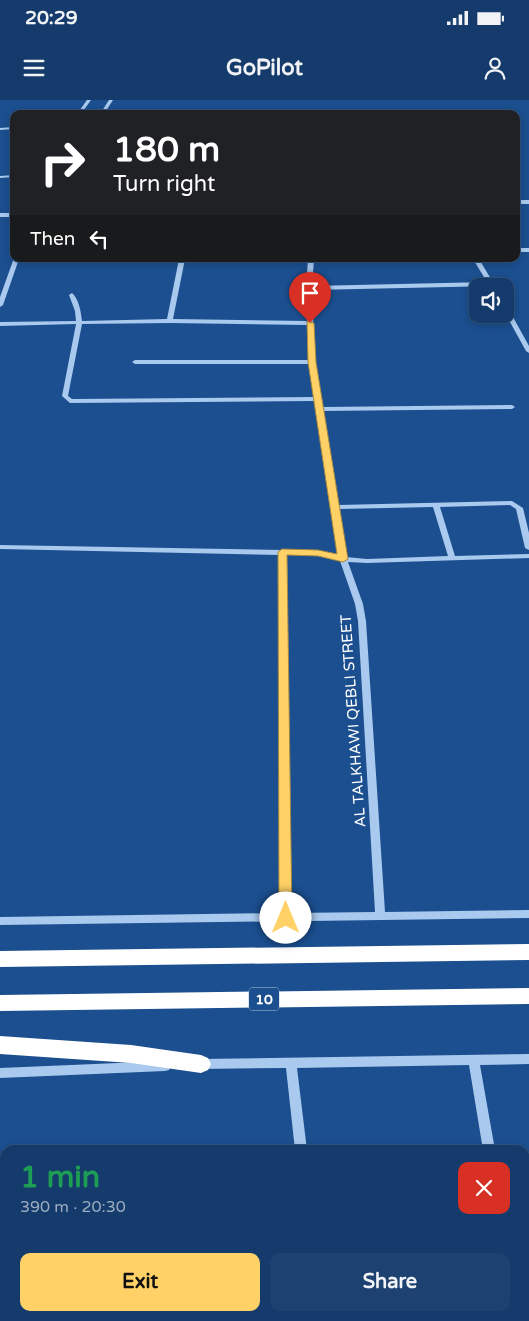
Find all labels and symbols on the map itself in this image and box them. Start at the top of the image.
pin [289,272,331,323]
street label: AL TALKHAWI QEBLI STREET [337,614,369,828]
position arrow [259,891,311,943]
road number: 10 [249,988,279,1011]

